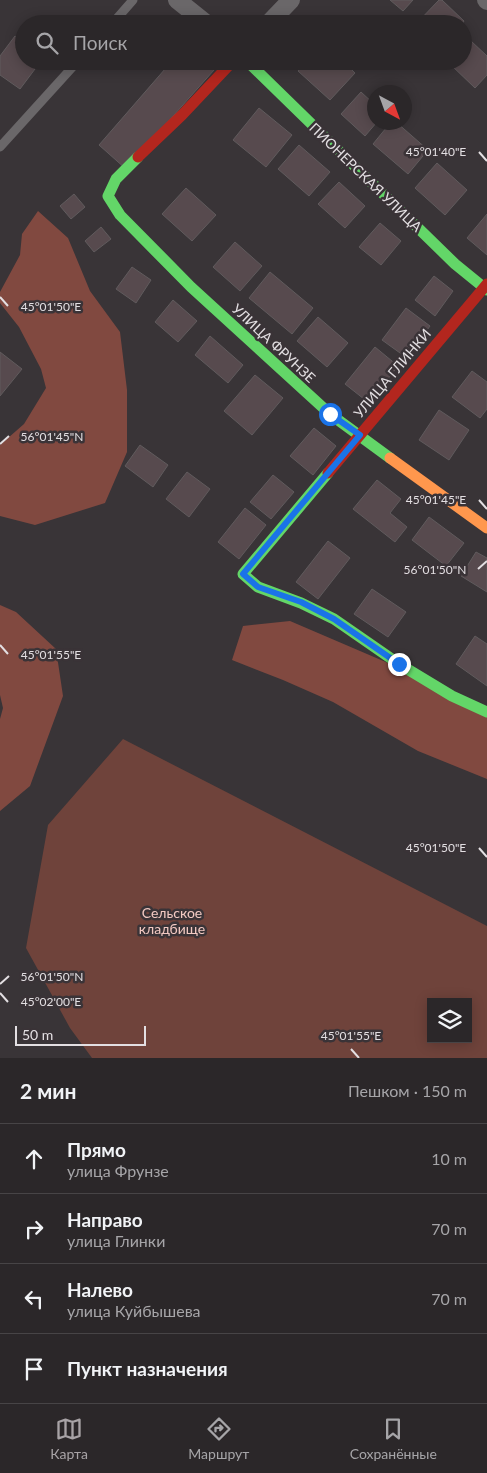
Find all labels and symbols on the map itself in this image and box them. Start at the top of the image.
north arrow [367,85,412,130]
street label: ПИОНЕРСКАЯ УЛИЦА [306,119,426,235]
text: 45°01'40"E [406,144,466,159]
text: 45°01'50"E [21,299,81,314]
street label: УЛИЦА ФРУНЗЕ [229,300,319,386]
street label: УЛИЦА ГЛИНКИ [350,325,434,421]
route start [319,403,342,426]
text: 56°01'45"N [21,429,83,444]
text: 45°01'45"E [406,492,466,507]
text: 56°01'50"N [404,562,466,577]
text: 45°01'55"E [21,647,81,662]
route end [388,653,411,676]
text: 45°01'50"E [406,840,466,855]
park label: Сельское кладбище [139,904,205,937]
text: 56°01'50"N [21,969,83,984]
text: 45°02'00"E [21,994,81,1009]
scale bar [15,1023,146,1046]
text: 45°01'55"E [321,1028,381,1043]

